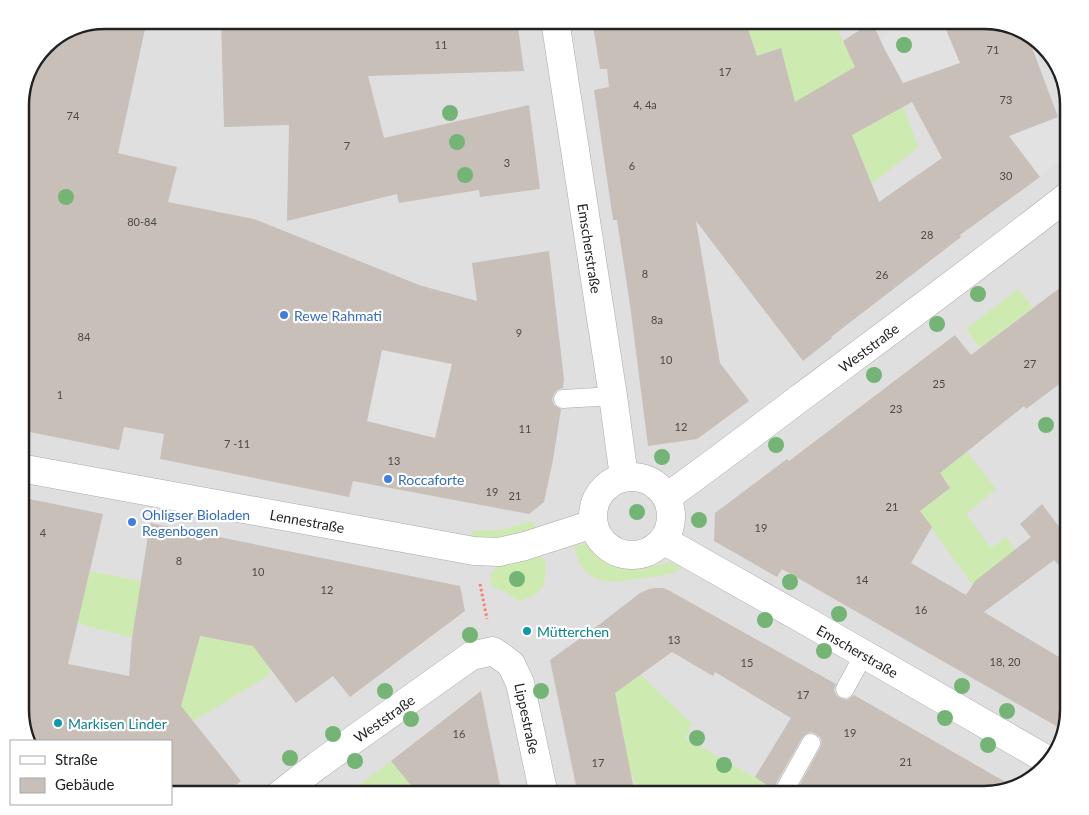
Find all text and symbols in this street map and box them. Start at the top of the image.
house number: 11 [435,38,447,51]
house number: 71 [987,43,999,56]
house number: 17 [719,65,731,78]
house number: 73 [1000,93,1012,106]
house number: 4, 4a [633,98,657,111]
house number: 74 [67,109,80,122]
house number: 7 [344,139,350,152]
house number: 3 [504,156,510,169]
house number: 6 [629,159,635,172]
house number: 30 [1000,169,1013,182]
street label: Emscherstraße [575,202,606,295]
house number: 80-84 [127,215,157,228]
house number: 28 [921,228,933,241]
house number: 8 [642,267,648,280]
house number: 26 [876,268,888,281]
place label: Rewe Rahmati [294,307,382,324]
marker: Rewe Rahmati [278,309,290,321]
house number: 8a [651,313,663,326]
street label: Weststraße [835,319,902,375]
house number: 9 [516,326,522,339]
house number: 84 [78,330,91,343]
house number: 10 [660,353,673,366]
house number: 27 [1024,357,1036,370]
house number: 25 [933,377,945,390]
house number: 1 [57,388,63,401]
house number: 23 [890,402,902,415]
house number: 12 [675,420,687,433]
house number: 11 [519,422,531,435]
house number: 7 -11 [224,437,250,450]
house number: 13 [388,454,400,467]
place label: Roccaforte [398,471,464,488]
marker: Roccaforte [382,473,394,485]
house number: 19 [486,485,498,498]
house number: 21 [509,489,521,502]
house number: 21 [886,500,898,513]
street label: Lennestraße [268,505,346,536]
place label: Ohligser Bioladen Regenbogen [142,506,250,539]
marker: Ohligser Bioladen Regenbogen [126,516,138,528]
house number: 19 [755,521,767,534]
house number: 4 [40,526,47,539]
house number: 8 [176,554,182,567]
house number: 10 [252,565,265,578]
house number: 14 [856,573,869,586]
house number: 12 [321,583,333,596]
house number: 16 [915,603,927,616]
street label: Emscherstraße [814,621,901,681]
place label: Mütterchen [537,623,609,640]
marker: Mütterchen [521,625,533,637]
house number: 13 [668,633,680,646]
house number: 18, 20 [990,655,1021,668]
house number: 15 [741,656,753,669]
street label: Lippestraße [512,681,543,755]
house number: 17 [797,688,809,701]
street label: Weststraße [350,691,418,746]
place label: Markisen Linder [68,715,167,732]
marker: Markisen Linder [52,717,64,729]
house number: 19 [844,726,856,739]
house number: 16 [453,727,465,740]
legend [10,740,172,805]
text: Straße [55,750,98,768]
house number: 21 [900,755,912,768]
house number: 17 [592,756,604,769]
text: Gebäude [55,775,114,793]

